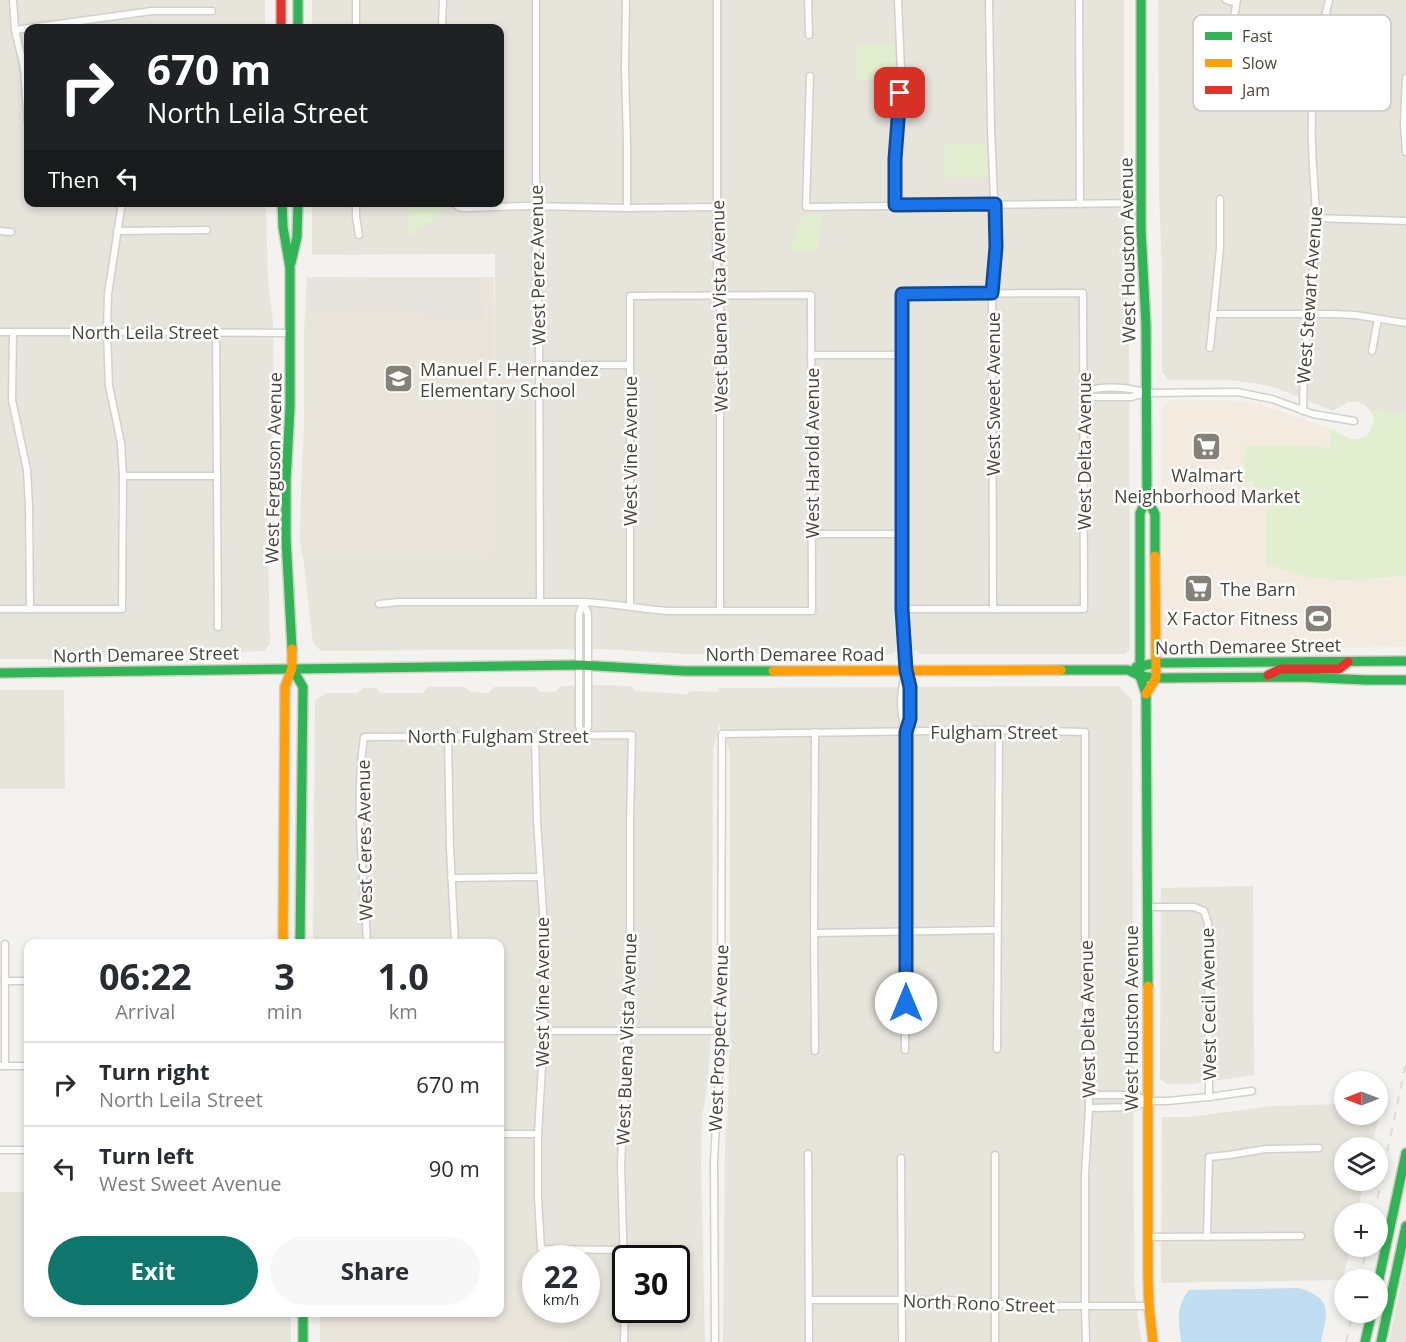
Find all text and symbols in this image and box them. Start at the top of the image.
legend [1193,15,1391,111]
text: Fast [1242,25,1273,47]
text: 670 m [147,40,271,97]
icon: right [48,48,126,126]
text: Slow [1242,52,1277,74]
pin [874,67,925,118]
icon: arrive [883,76,916,109]
text: Jam [1240,79,1270,101]
text: North Leila Street [147,94,368,131]
street label: West Houston Avenue [1113,157,1141,343]
icon: left [111,162,144,195]
text: Then [48,164,99,194]
street label: West Perez Avenue [524,185,550,345]
street label: West Buena Vista Avenue [705,200,733,412]
street label: West Stewart Avenue [1291,205,1327,385]
street label: West Sweet Avenue [981,312,1005,476]
street label: North Leila Street [71,320,219,344]
place label: Manuel F. Hernandez Elementary School [420,357,599,402]
school or university icon: Manuel F. Hernandez Elementary School [383,363,415,395]
street label: West Harold Avenue [800,368,824,538]
street label: West Ferguson Avenue [259,372,287,564]
street label: West Delta Avenue [1072,372,1096,530]
street label: West Vine Avenue [618,376,642,526]
supermarket icon: Walmart Neighborhood Market [1191,430,1223,462]
place label: Walmart Neighborhood Market [1114,463,1300,508]
supermarket icon: The Barn [1183,573,1215,605]
place label: The Barn [1220,577,1296,601]
sports icon: X Factor Fitness [1303,602,1335,634]
place label: X Factor Fitness [1167,606,1298,630]
street label: North Demaree Street [1155,632,1341,660]
street label: North Demaree Street [53,640,239,668]
street label: North Demaree Road [706,642,884,666]
street label: Fulgham Street [930,720,1058,744]
street label: North Fulgham Street [407,724,589,748]
street label: West Ceres Avenue [351,759,377,921]
street label: West Vine Avenue [530,917,554,1067]
street label: West Houston Avenue [1119,925,1143,1111]
street label: West Cecil Avenue [1195,927,1221,1081]
street label: West Buena Vista Avenue [610,932,642,1146]
street label: West Delta Avenue [1074,940,1100,1098]
street label: West Prospect Avenue [703,944,733,1132]
text: 06:22 [99,952,192,1001]
text: 3 [274,952,295,1001]
text: 1.0 [378,952,429,1001]
position arrow [874,971,938,1035]
text: Arrival [115,998,175,1025]
text: min [267,998,302,1025]
text: km [389,998,418,1025]
text: Turn right [99,1056,210,1086]
icon: right [48,1068,81,1101]
text: 670 m [416,1069,480,1099]
north arrow [1334,1071,1388,1125]
map controls [1334,1071,1388,1323]
text: North Leila Street [99,1086,263,1113]
button: layers [1334,1137,1388,1191]
text: Turn left [99,1140,194,1170]
icon: left [48,1152,81,1185]
text: 90 m [429,1153,480,1183]
text: West Sweet Avenue [99,1170,281,1197]
button: + [1334,1203,1388,1257]
button: Exit [48,1236,258,1305]
button: Share [270,1236,480,1305]
speed limit sign: 30 [612,1245,690,1323]
text: 22 [544,1256,578,1297]
button: − [1334,1269,1388,1323]
street label: North Rono Street [902,1288,1056,1318]
text: km/h [543,1289,579,1309]

